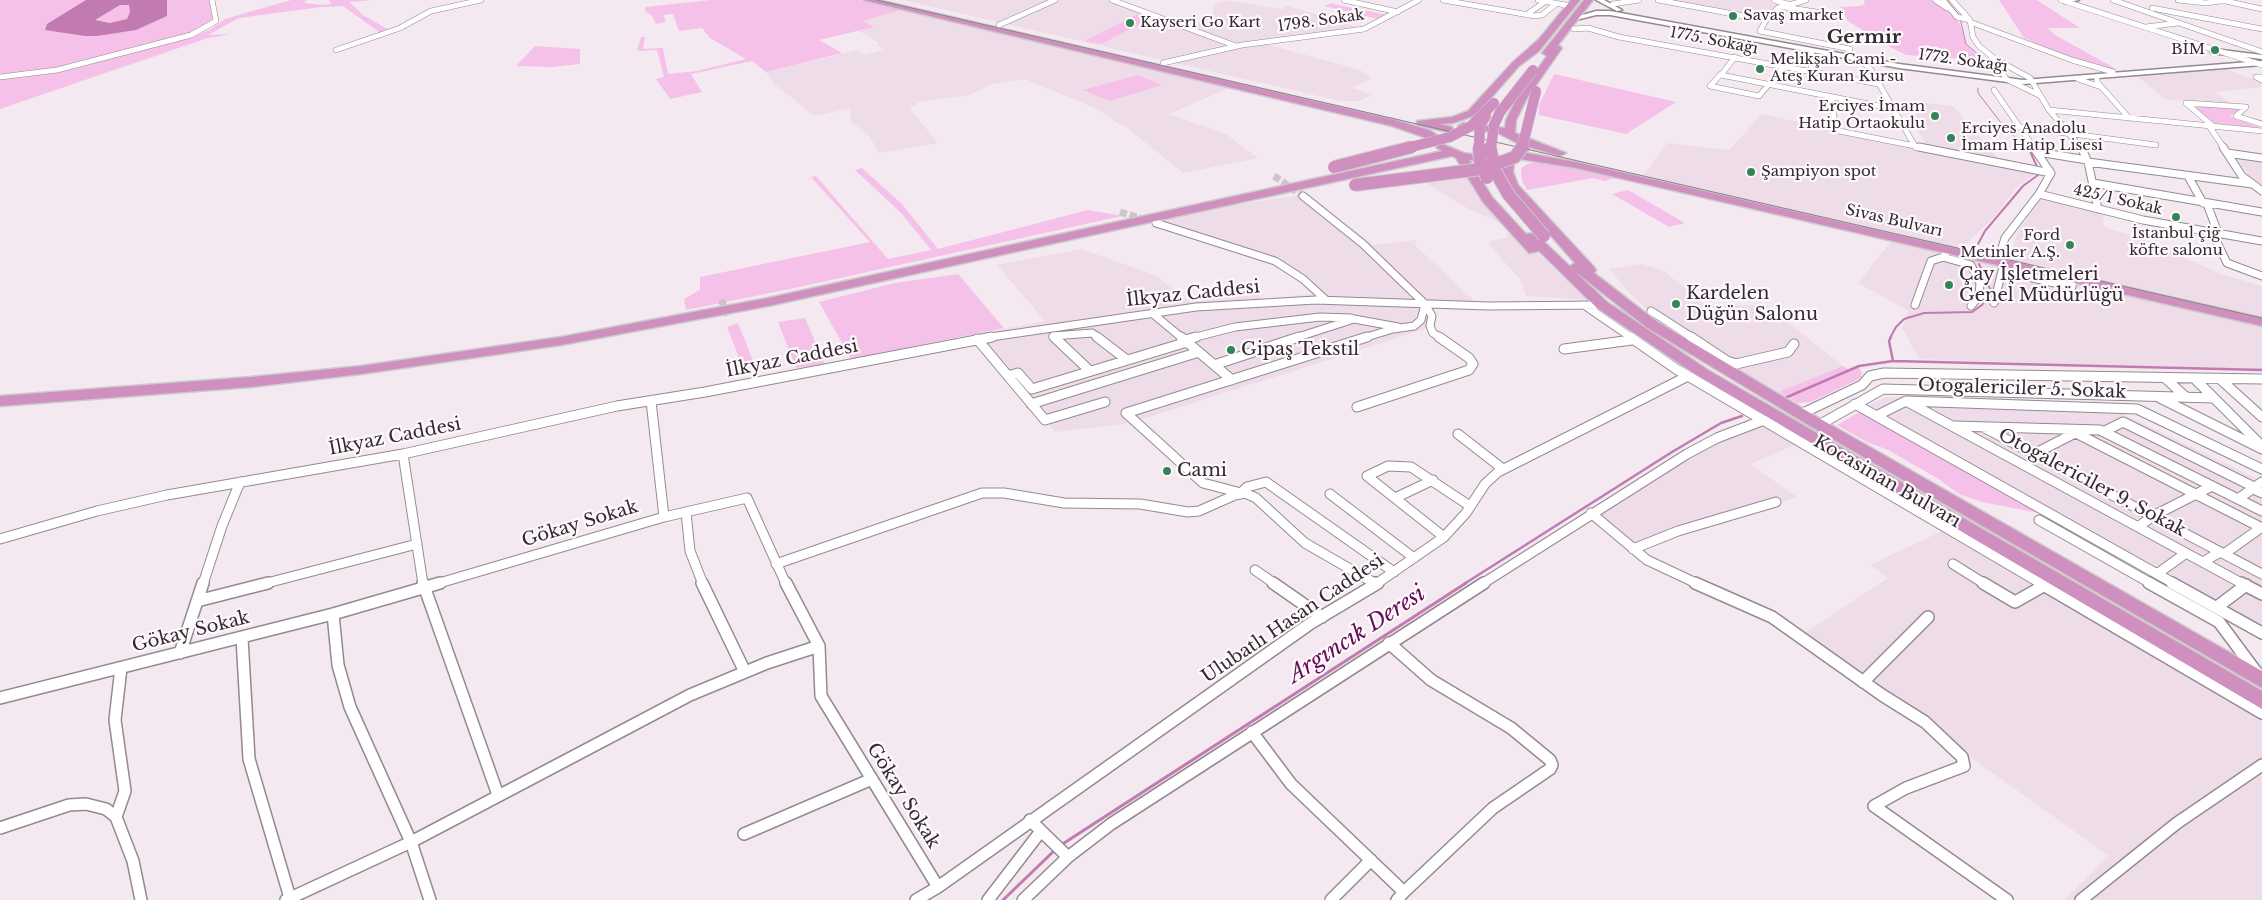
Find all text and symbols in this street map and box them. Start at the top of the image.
street label: 1798. Sokak [1276,6,1366,36]
place label: Savaş market [1743,7,1844,25]
marker: Savaş market [1727,10,1739,22]
place label: Kayseri Go Kart [1140,14,1261,32]
marker: Kayseri Go Kart [1124,17,1136,29]
street label: 1775. Sokağı [1668,24,1760,58]
district label: Germir [1827,27,1901,49]
place label: BİM [2171,41,2205,59]
marker: BİM [2209,44,2221,56]
street label: 1772. Sokağı [1917,46,2009,76]
place label: Melikşah Cami - Ateş Kuran Kursu [1770,51,1904,86]
marker: Melikşah Cami - Ateş Kuran Kursu [1754,63,1766,75]
place label: Erciyes İmam Hatip Ortaokulu [1798,98,1925,133]
marker: Erciyes İmam Hatip Ortaokulu [1929,110,1941,122]
place label: Erciyes Anadolu İmam Hatip Lisesi [1961,120,2103,155]
marker: Erciyes Anadolu İmam Hatip Lisesi [1945,132,1957,144]
place label: Şampiyon spot [1761,163,1876,181]
marker: Şampiyon spot [1745,166,1757,178]
street label: 425/1 Sokak [2072,181,2164,219]
street label: Sivas Bulvarı [1844,201,1944,241]
marker: İstanbul çiğ köfte salonu [2170,211,2182,223]
place label: İstanbul çiğ köfte salonu [2129,225,2223,260]
place label: Ford Metinler A.Ş. [1960,227,2060,262]
marker: Ford Metinler A.Ş. [2064,239,2076,251]
place label: Çay İşletmeleri Genel Müdürlüğü [1959,264,2124,306]
street label: İlkyaz Caddesi [1125,276,1261,312]
marker: Çay İşletmeleri Genel Müdürlüğü [1943,279,1955,291]
place label: Kardelen Düğün Salonu [1686,283,1818,326]
marker: Kardelen Düğün Salonu [1670,298,1682,310]
street label: İlkyaz Caddesi [724,336,860,382]
place label: Gipaş Tekstil [1241,339,1359,361]
marker: Gipaş Tekstil [1225,344,1237,356]
street label: Otogalericiler 5. Sokak [1917,375,2127,403]
street label: İlkyaz Caddesi [327,414,463,460]
street label: Otogalericiler 9. Sokak [1994,424,2190,542]
street label: Kocasinan Bulvarı [1810,431,1964,533]
place label: Cami [1177,460,1227,482]
marker: Cami [1161,465,1173,477]
street label: Gökay Sokak [519,496,641,552]
street label: Ulubatlı Hasan Caddesi [1198,550,1388,688]
water label: Argıncık Deresi [1284,581,1430,689]
street label: Gökay Sokak [130,607,252,657]
street label: Gökay Sokak [862,739,944,853]

